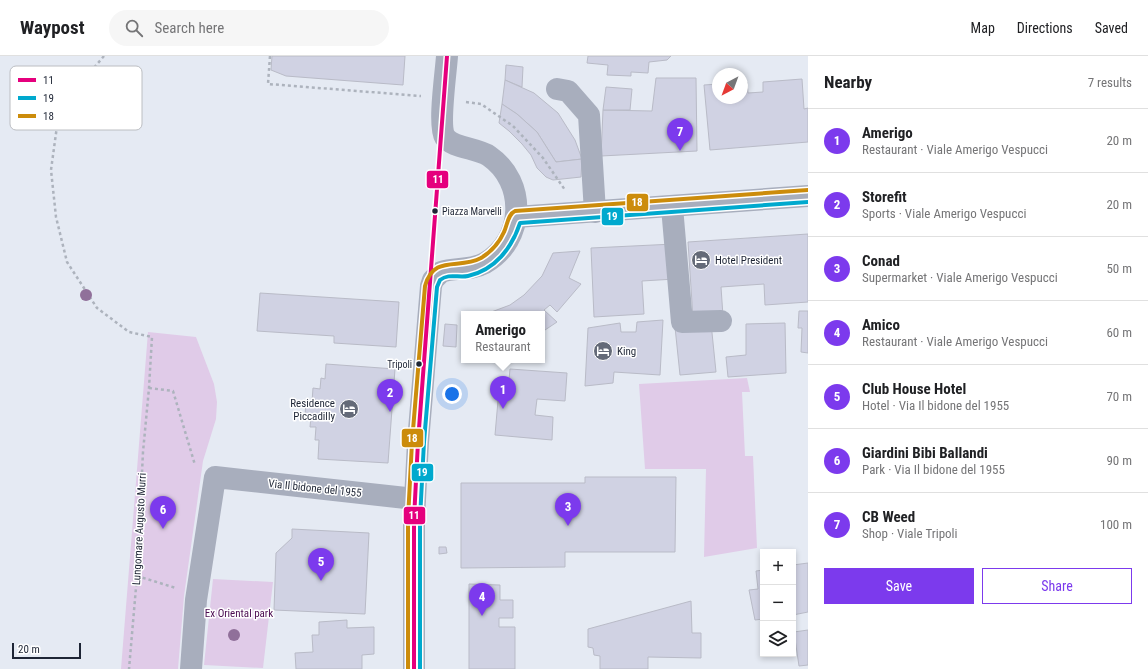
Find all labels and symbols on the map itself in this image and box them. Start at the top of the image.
legend [10,66,142,130]
north arrow [712,68,748,104]
text: 11 [43,74,54,87]
text: 19 [43,92,54,105]
text: 18 [43,110,54,123]
pin: 7 [667,118,693,151]
line badge: 11 [426,170,449,189]
text: 11 [432,173,444,186]
line badge: 18 [626,193,649,212]
text: 18 [631,196,643,209]
marker: Piazza Marvelli [430,206,440,216]
place label: Piazza Marvelli [442,206,502,217]
line badge: 19 [601,207,624,226]
text: 19 [606,210,618,223]
hotel icon: Hotel President [690,249,712,271]
place label: Hotel President [715,254,782,267]
hotel icon: King [592,340,614,362]
place label: King [617,345,636,358]
place label: Tripoli [387,359,412,370]
marker: Tripoli [414,359,424,369]
pin: 1 [490,376,516,409]
pin: 2 [377,379,403,412]
your location [442,384,462,404]
place label: Residence Piccadilly [290,397,335,423]
hotel icon: Residence Piccadilly [338,398,360,420]
line badge: 18 [401,428,424,448]
text: 18 [406,432,418,445]
line badge: 19 [411,463,434,482]
text: 19 [416,466,428,479]
street label: Lungomare Augusto Murri [130,473,149,586]
street label: Via Il bidone del 1955 [268,477,362,500]
pin: 3 [555,493,581,526]
pin: 6 [150,496,176,529]
line badge: 11 [403,506,426,525]
text: 11 [408,509,420,522]
pin: 5 [308,548,334,581]
pin: 4 [469,583,495,616]
park label: Ex Oriental park [205,607,273,620]
scale bar [12,641,81,660]

